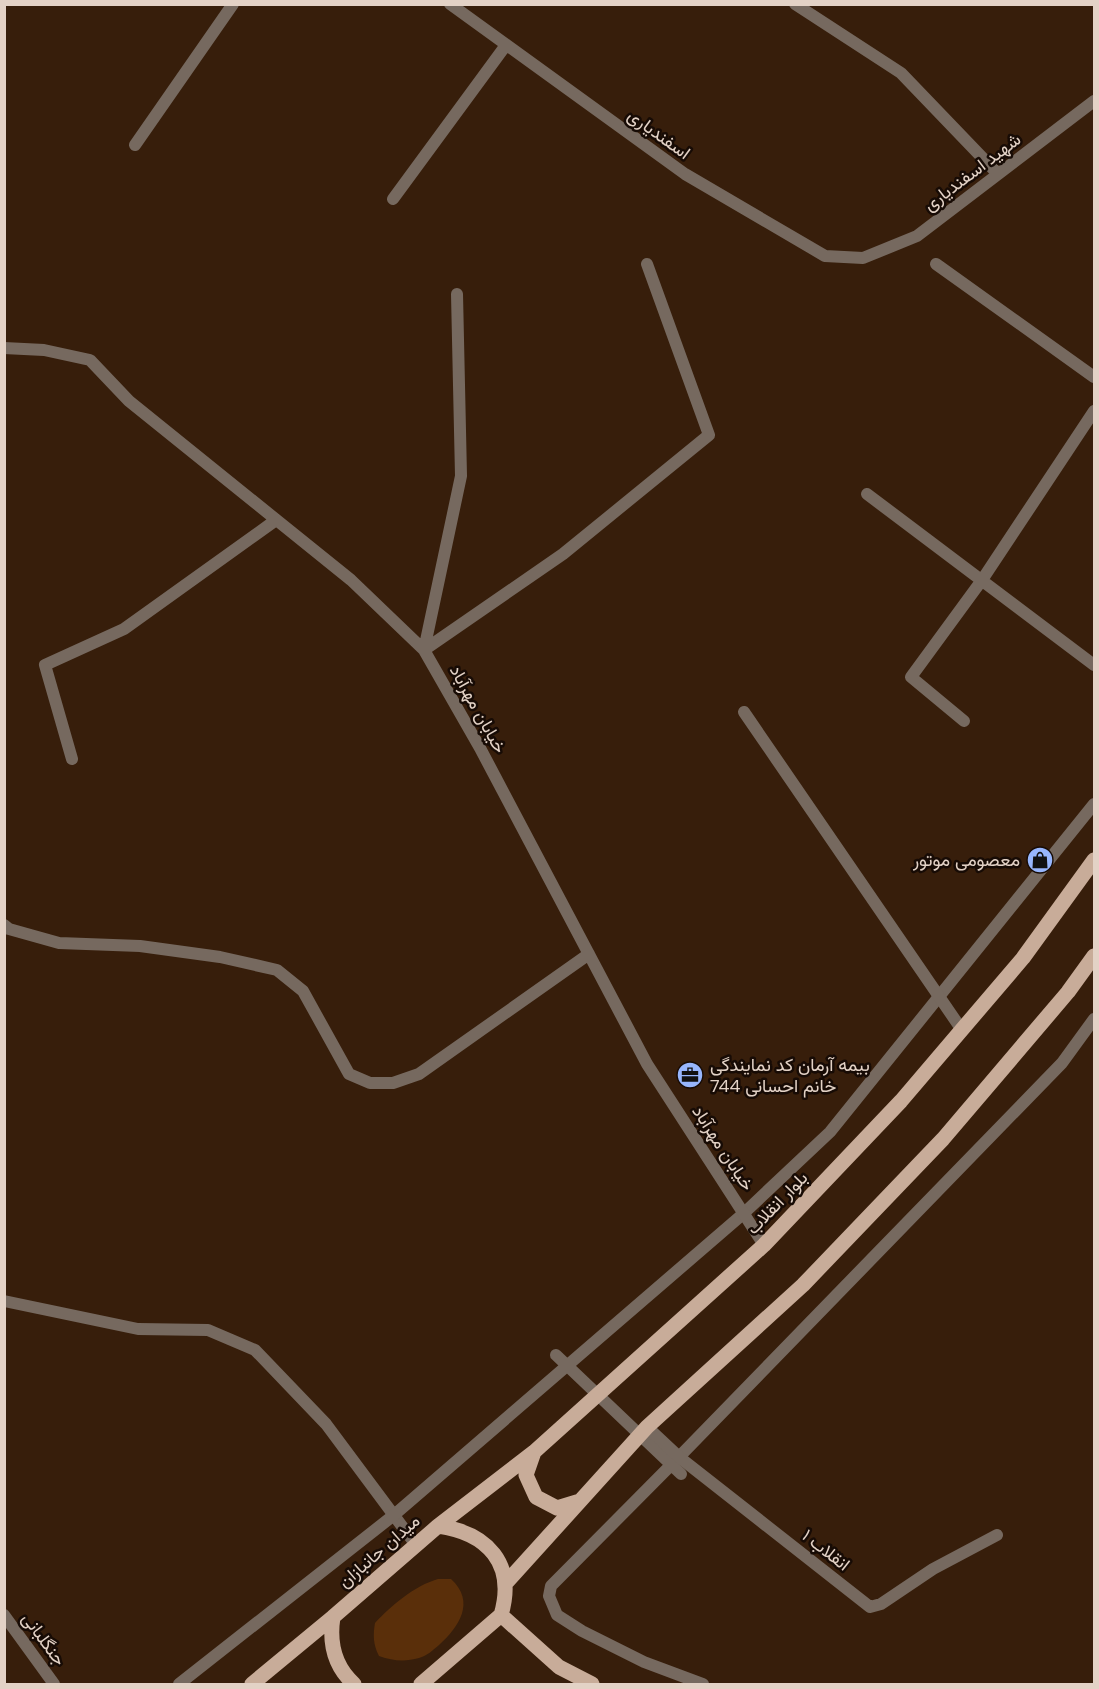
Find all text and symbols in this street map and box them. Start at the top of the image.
street label: اسفندیاری [623,103,695,165]
street label: شهید اسفندیاری [918,127,1026,217]
street label: خیابان مهرآباد [444,661,512,757]
shop icon: معصومی موتور [1025,845,1055,875]
place label: معصومی موتور [912,848,1020,872]
place label: بیمه آرمان کد نمایندگی 744 خانم احسانی [710,1053,870,1098]
office icon: بیمه آرمان کد نمایندگی 744 خانم احسانی [675,1060,705,1090]
street label: خیابان مهرآباد [686,1101,760,1195]
street label: بلوار انقلاب [741,1166,813,1240]
street label: میدان جانبازان [333,1509,425,1593]
street label: انقلاب ۱ [797,1524,855,1576]
street label: جنگلبانی [16,1607,72,1671]

